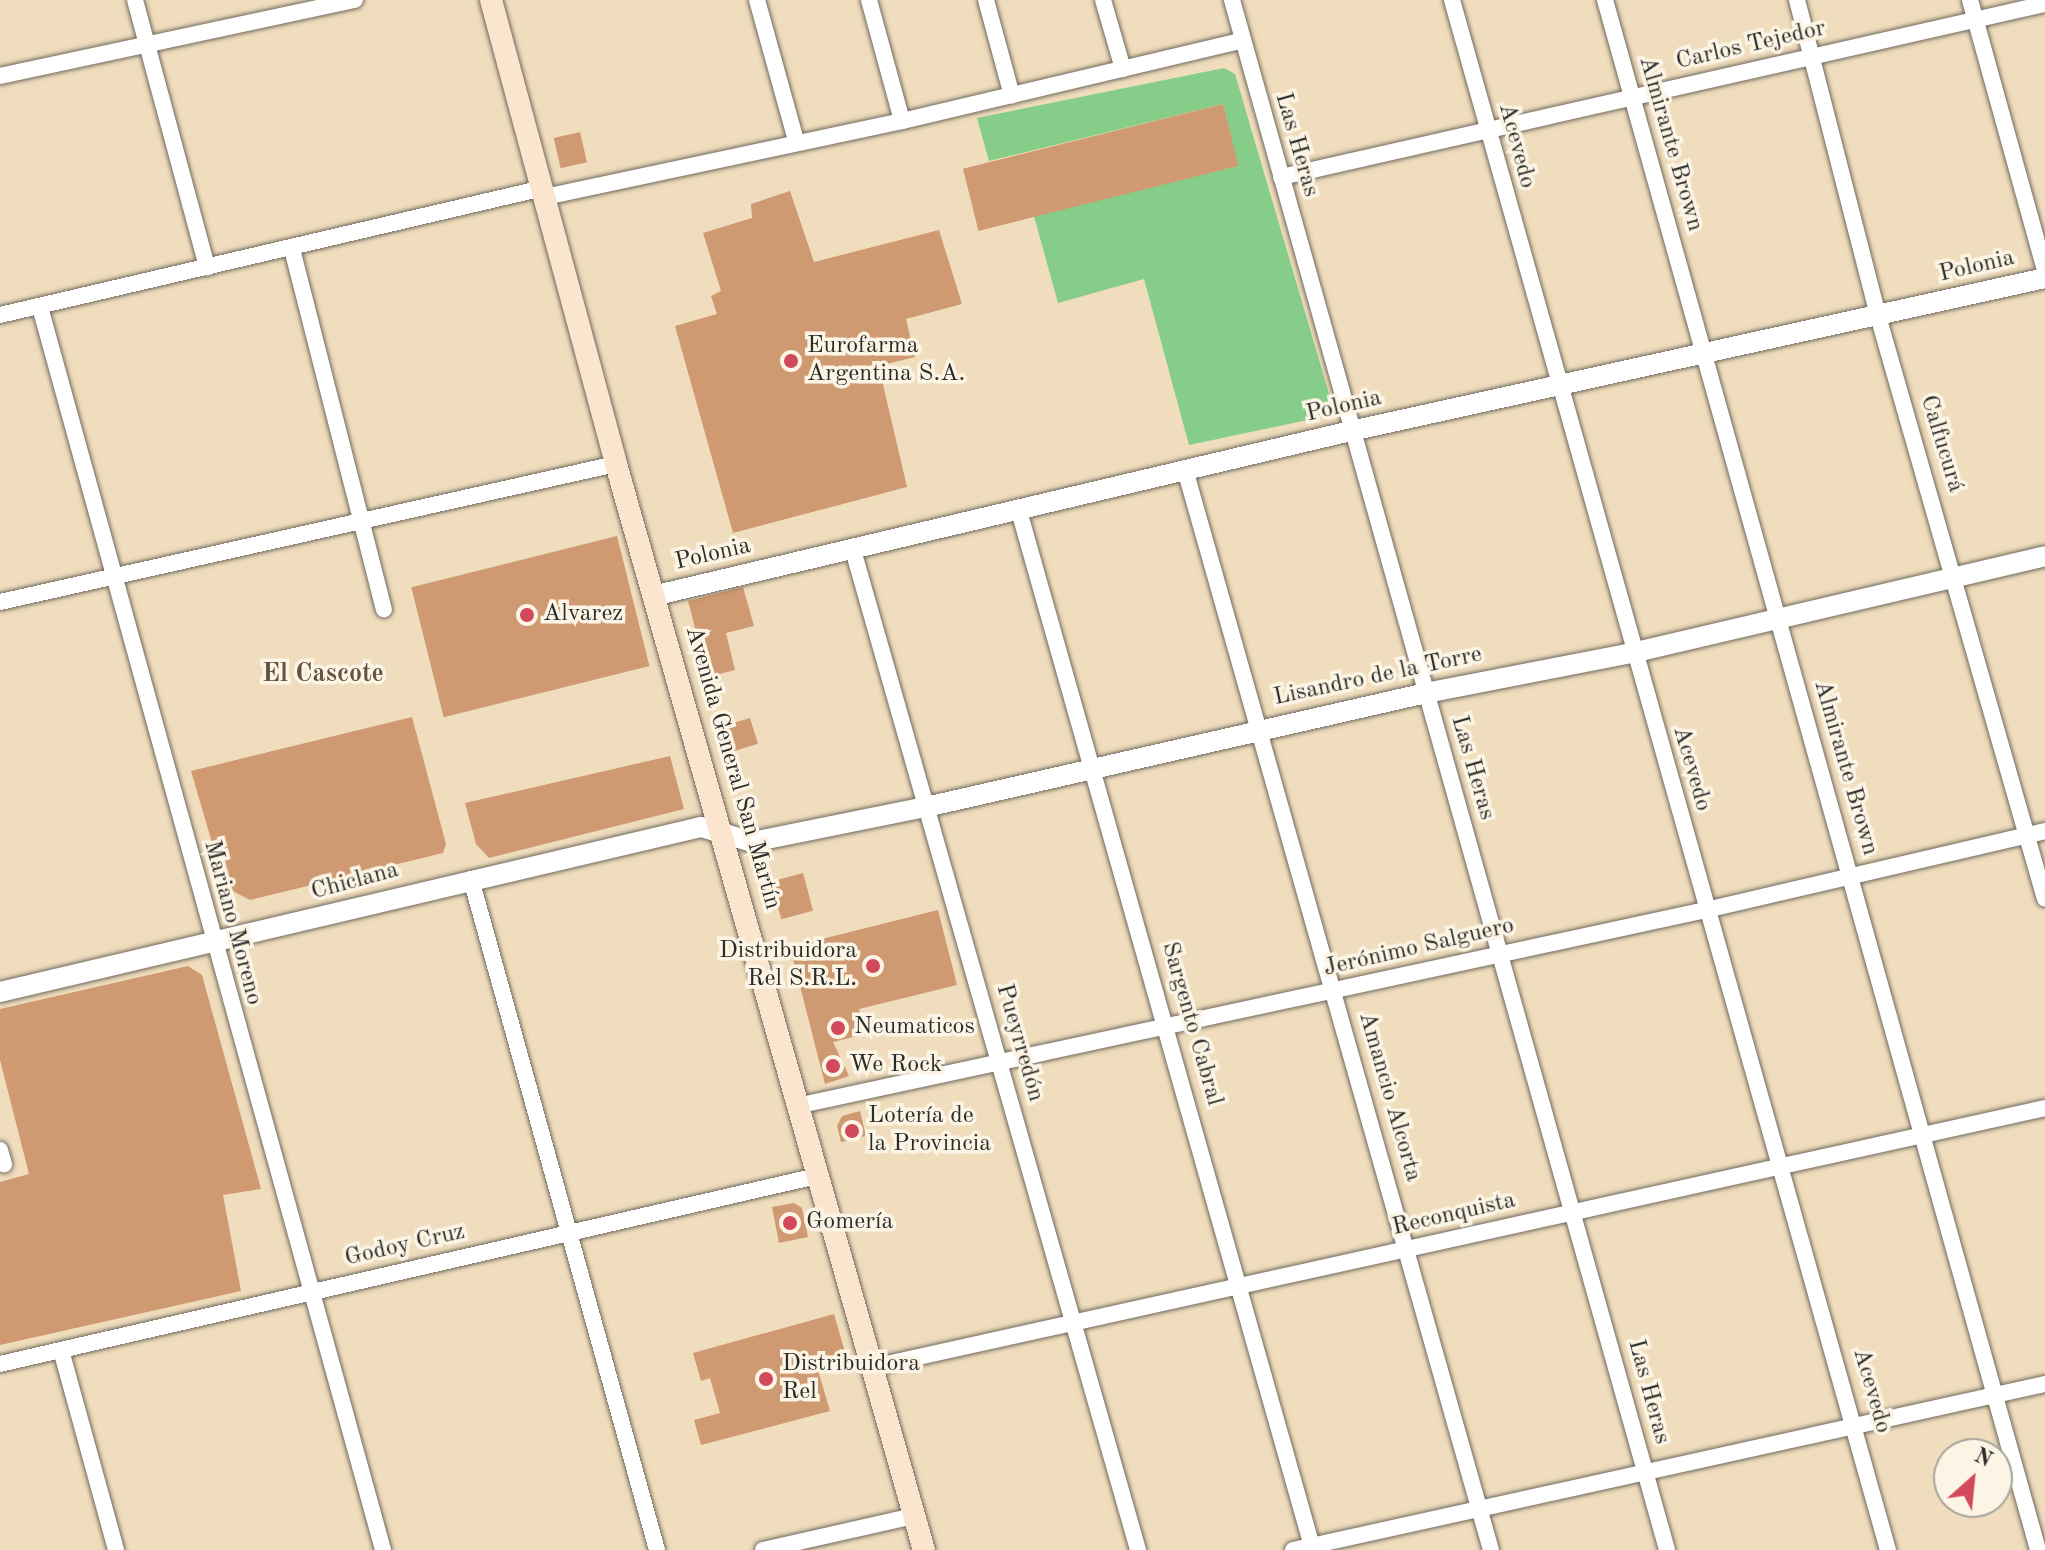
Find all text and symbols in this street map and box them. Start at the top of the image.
street label: Carlos Tejedor [1673,15,1829,77]
street label: Almirante Brown [1631,53,1709,235]
street label: Las Heras [1267,90,1325,200]
street label: Acevedo [1491,100,1541,192]
street label: Polonia [1936,244,2018,290]
place label: Eurofarma Argentina S.A. [807,333,965,389]
marker: Eurofarma Argentina S.A. [782,352,800,370]
street label: Polonia [1303,384,1385,430]
street label: Calfucurá [1913,392,1969,496]
street label: Polonia [672,532,754,578]
place label: Alvarez [543,601,623,629]
marker: Alvarez [518,606,536,624]
street label: Avenida General San Martín [678,623,786,913]
street label: Lisandro de la Torre [1271,641,1485,713]
district label: El Cascote [262,659,384,691]
street label: Almirante Brown [1806,677,1884,859]
street label: Las Heras [1443,713,1501,823]
street label: Acevedo [1665,723,1717,815]
street label: Mariano Moreno [196,837,268,1009]
street label: Chiclana [308,857,402,907]
street label: Jerónimo Salguero [1321,912,1517,984]
place label: Distribuidora Rel S.R.L. [719,938,857,994]
street label: Sargento Cabral [1154,939,1228,1109]
marker: Distribuidora Rel S.R.L. [864,957,882,975]
street label: Pueyrredón [988,981,1050,1105]
street label: Amancio Alcorta [1351,1009,1427,1185]
place label: Neumaticos [854,1014,975,1042]
marker: Neumaticos [829,1019,847,1037]
place label: We Rock [849,1052,942,1080]
marker: We Rock [824,1057,842,1075]
place label: Lotería de la Provincia [868,1103,991,1159]
marker: Lotería de la Provincia [843,1122,861,1140]
street label: Reconquista [1390,1187,1518,1243]
place label: Gomería [806,1209,893,1237]
marker: Gomería [781,1214,799,1232]
street label: Godoy Cruz [342,1218,468,1274]
street label: Las Heras [1620,1337,1676,1447]
street label: Acevedo [1845,1345,1897,1437]
place label: Distribuidora Rel [782,1351,920,1407]
marker: Distribuidora Rel [757,1370,775,1388]
north arrow [1933,1438,2013,1518]
text: N [1971,1445,1995,1472]

